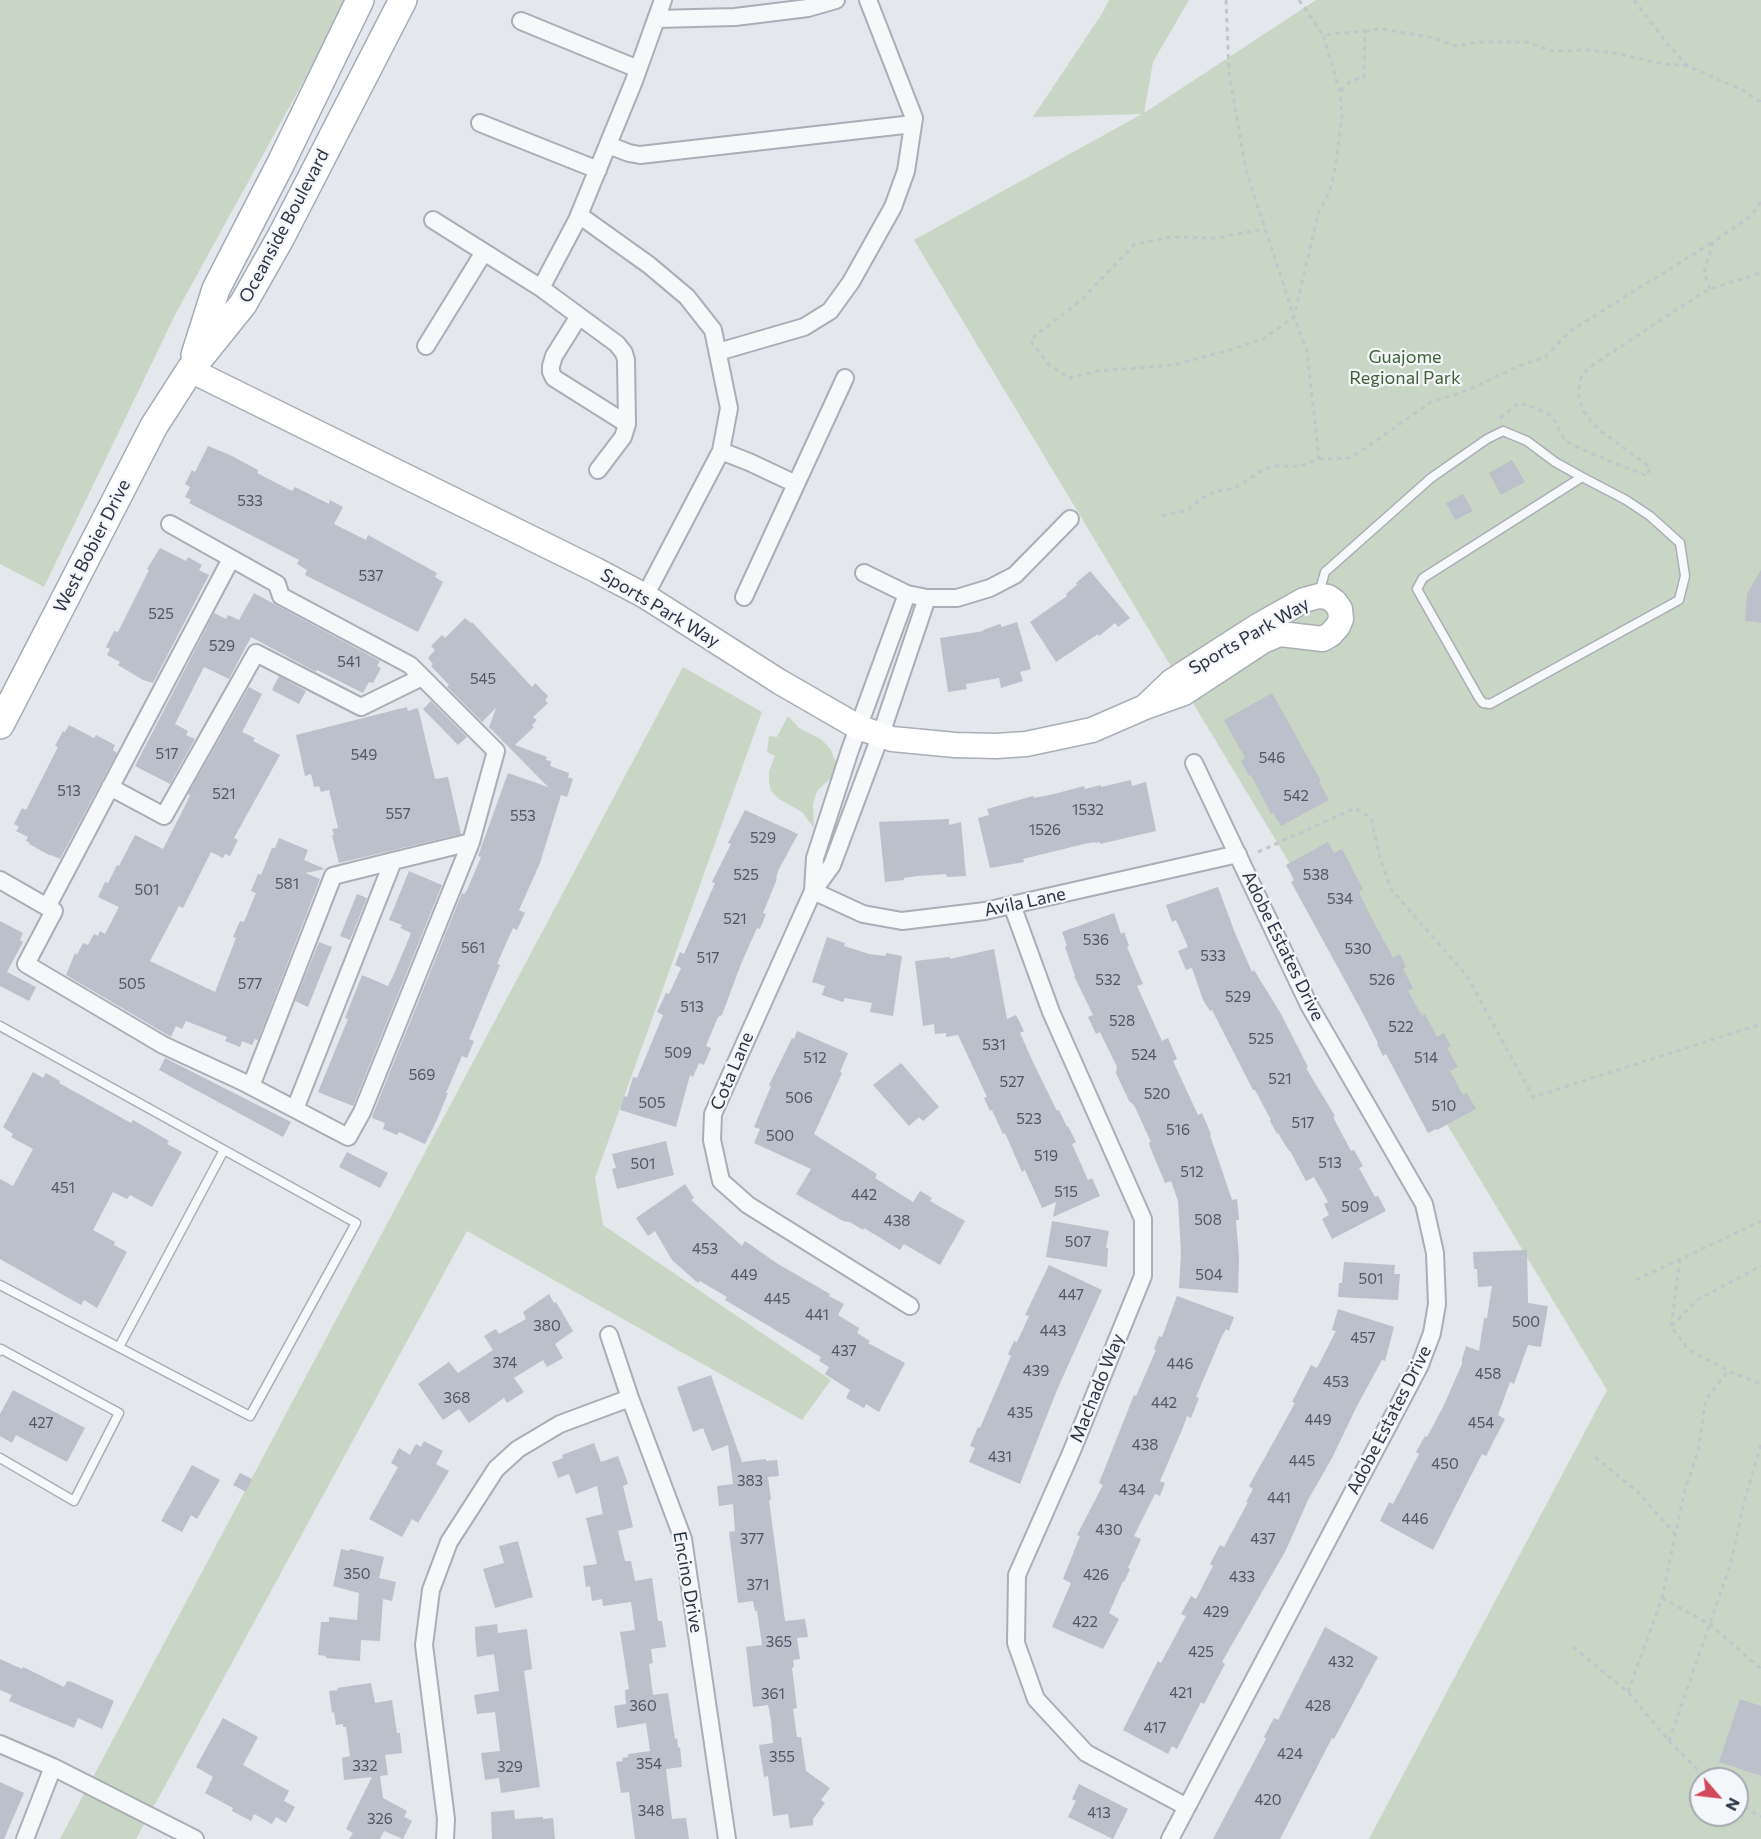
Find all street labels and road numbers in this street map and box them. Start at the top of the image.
street label: Oceanside Boulevard [234,145,334,307]
street label: West Bobier Drive [49,476,135,616]
street label: Sports Park Way [596,564,724,652]
street label: Sports Park Way [1185,593,1313,679]
street label: Adobe Estates Drive [1237,867,1329,1025]
street label: Avila Lane [982,883,1068,921]
street label: Cota Lane [706,1029,758,1113]
street label: Machado Way [1065,1330,1129,1446]
street label: Adobe Estates Drive [1342,1342,1436,1498]
street label: Encino Drive [668,1530,708,1634]

